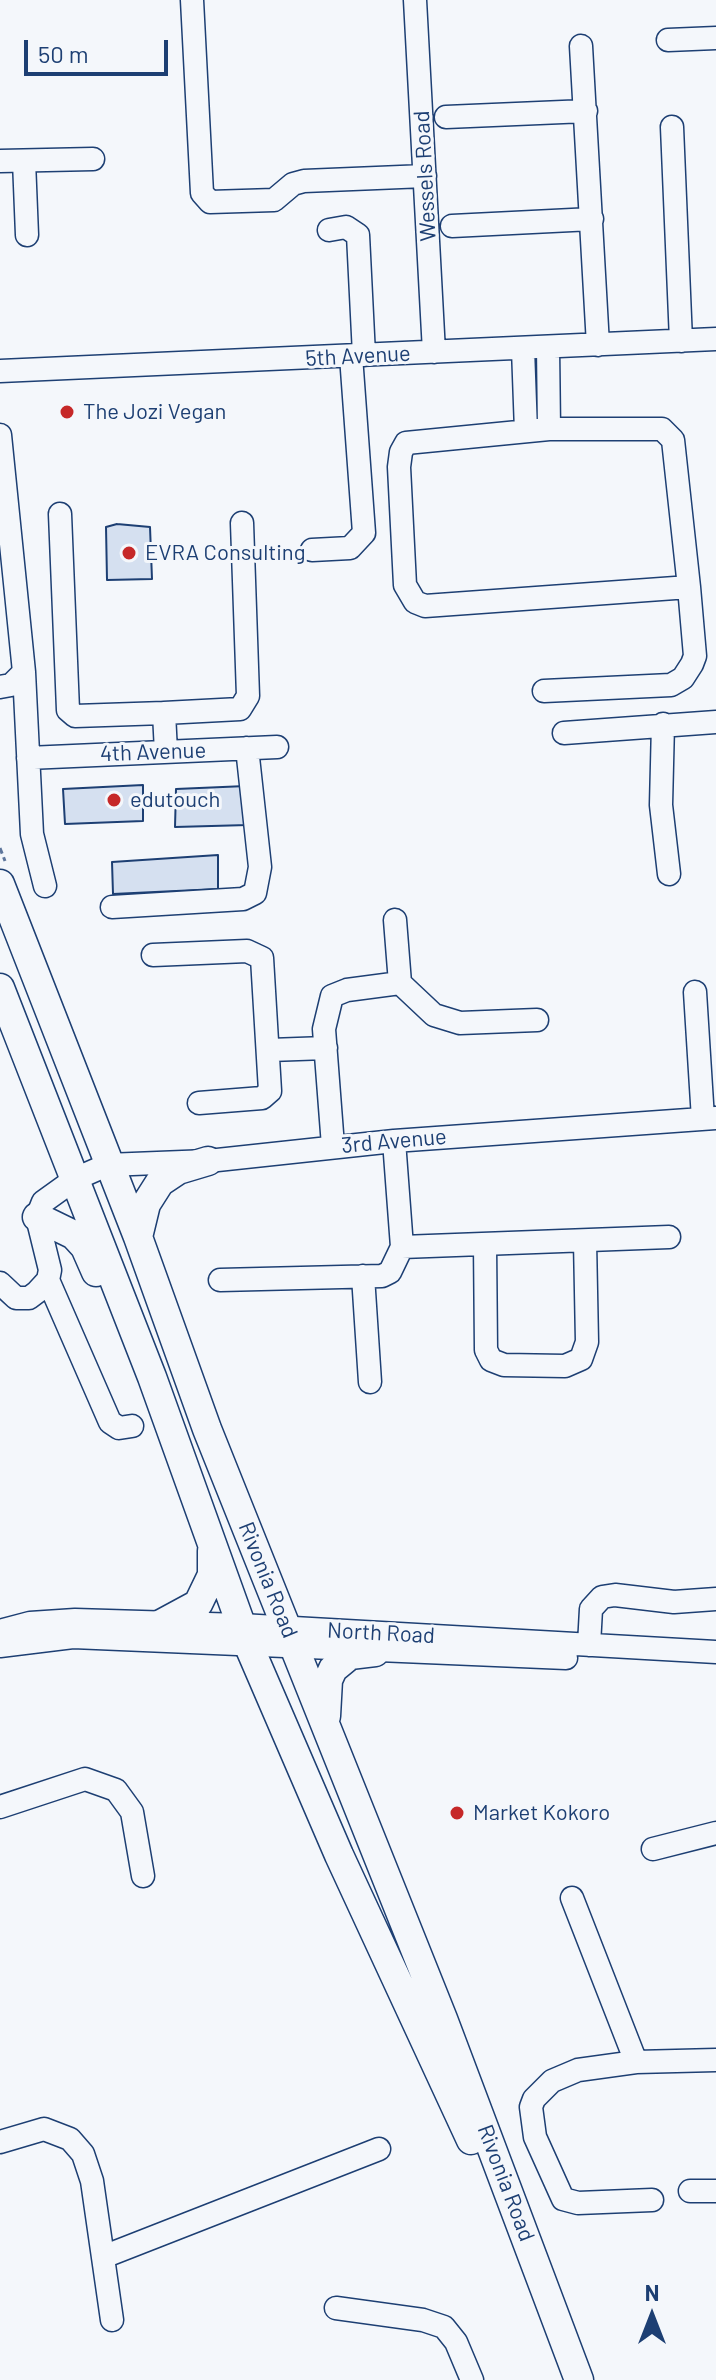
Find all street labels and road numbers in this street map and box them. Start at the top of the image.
street label: Wessels Road [408,110,442,242]
street label: 5th Avenue [305,340,411,372]
street label: 4th Avenue [99,737,207,767]
street label: 3rd Avenue [340,1123,448,1159]
street label: Rivonia Road [233,1518,303,1642]
street label: North Road [326,1617,436,1649]
street label: Rivonia Road [472,2121,540,2245]

